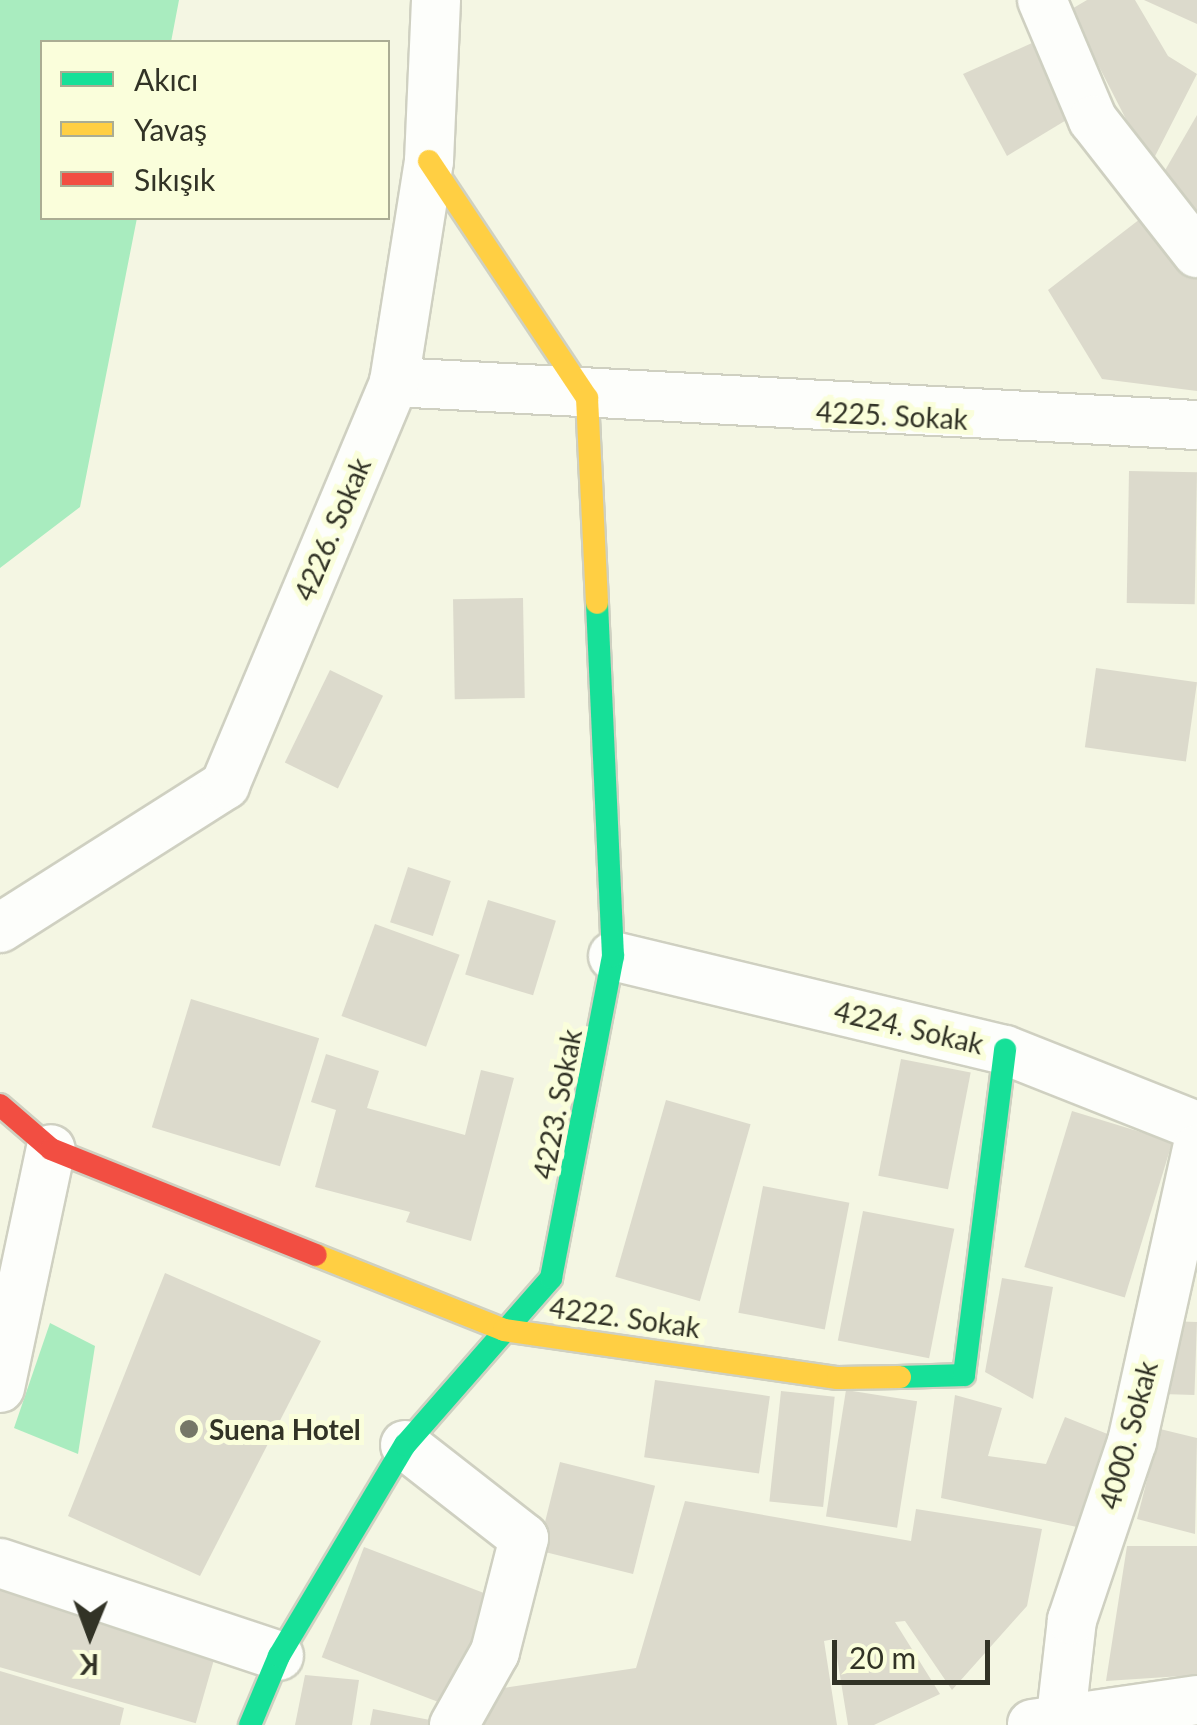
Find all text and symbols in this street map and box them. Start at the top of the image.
legend [40,40,390,220]
text: Akıcı [134,61,198,97]
text: Yavaş [134,111,207,147]
text: Sıkışık [134,161,215,197]
street label: 4225. Sokak [815,394,969,436]
street label: 4226. Sokak [287,452,377,606]
street label: 4224. Sokak [831,994,987,1060]
street label: 4223. Sokak [526,1026,588,1182]
street label: 4222. Sokak [547,1290,703,1344]
street label: 4000. Sokak [1092,1357,1164,1513]
place label: Suena Hotel [209,1412,361,1446]
marker: Suena Hotel [178,1418,200,1440]
north arrow [40,1585,140,1685]
scale bar [837,1620,994,1682]
text: 20 m [849,1639,916,1675]
text: K [80,1648,99,1682]

